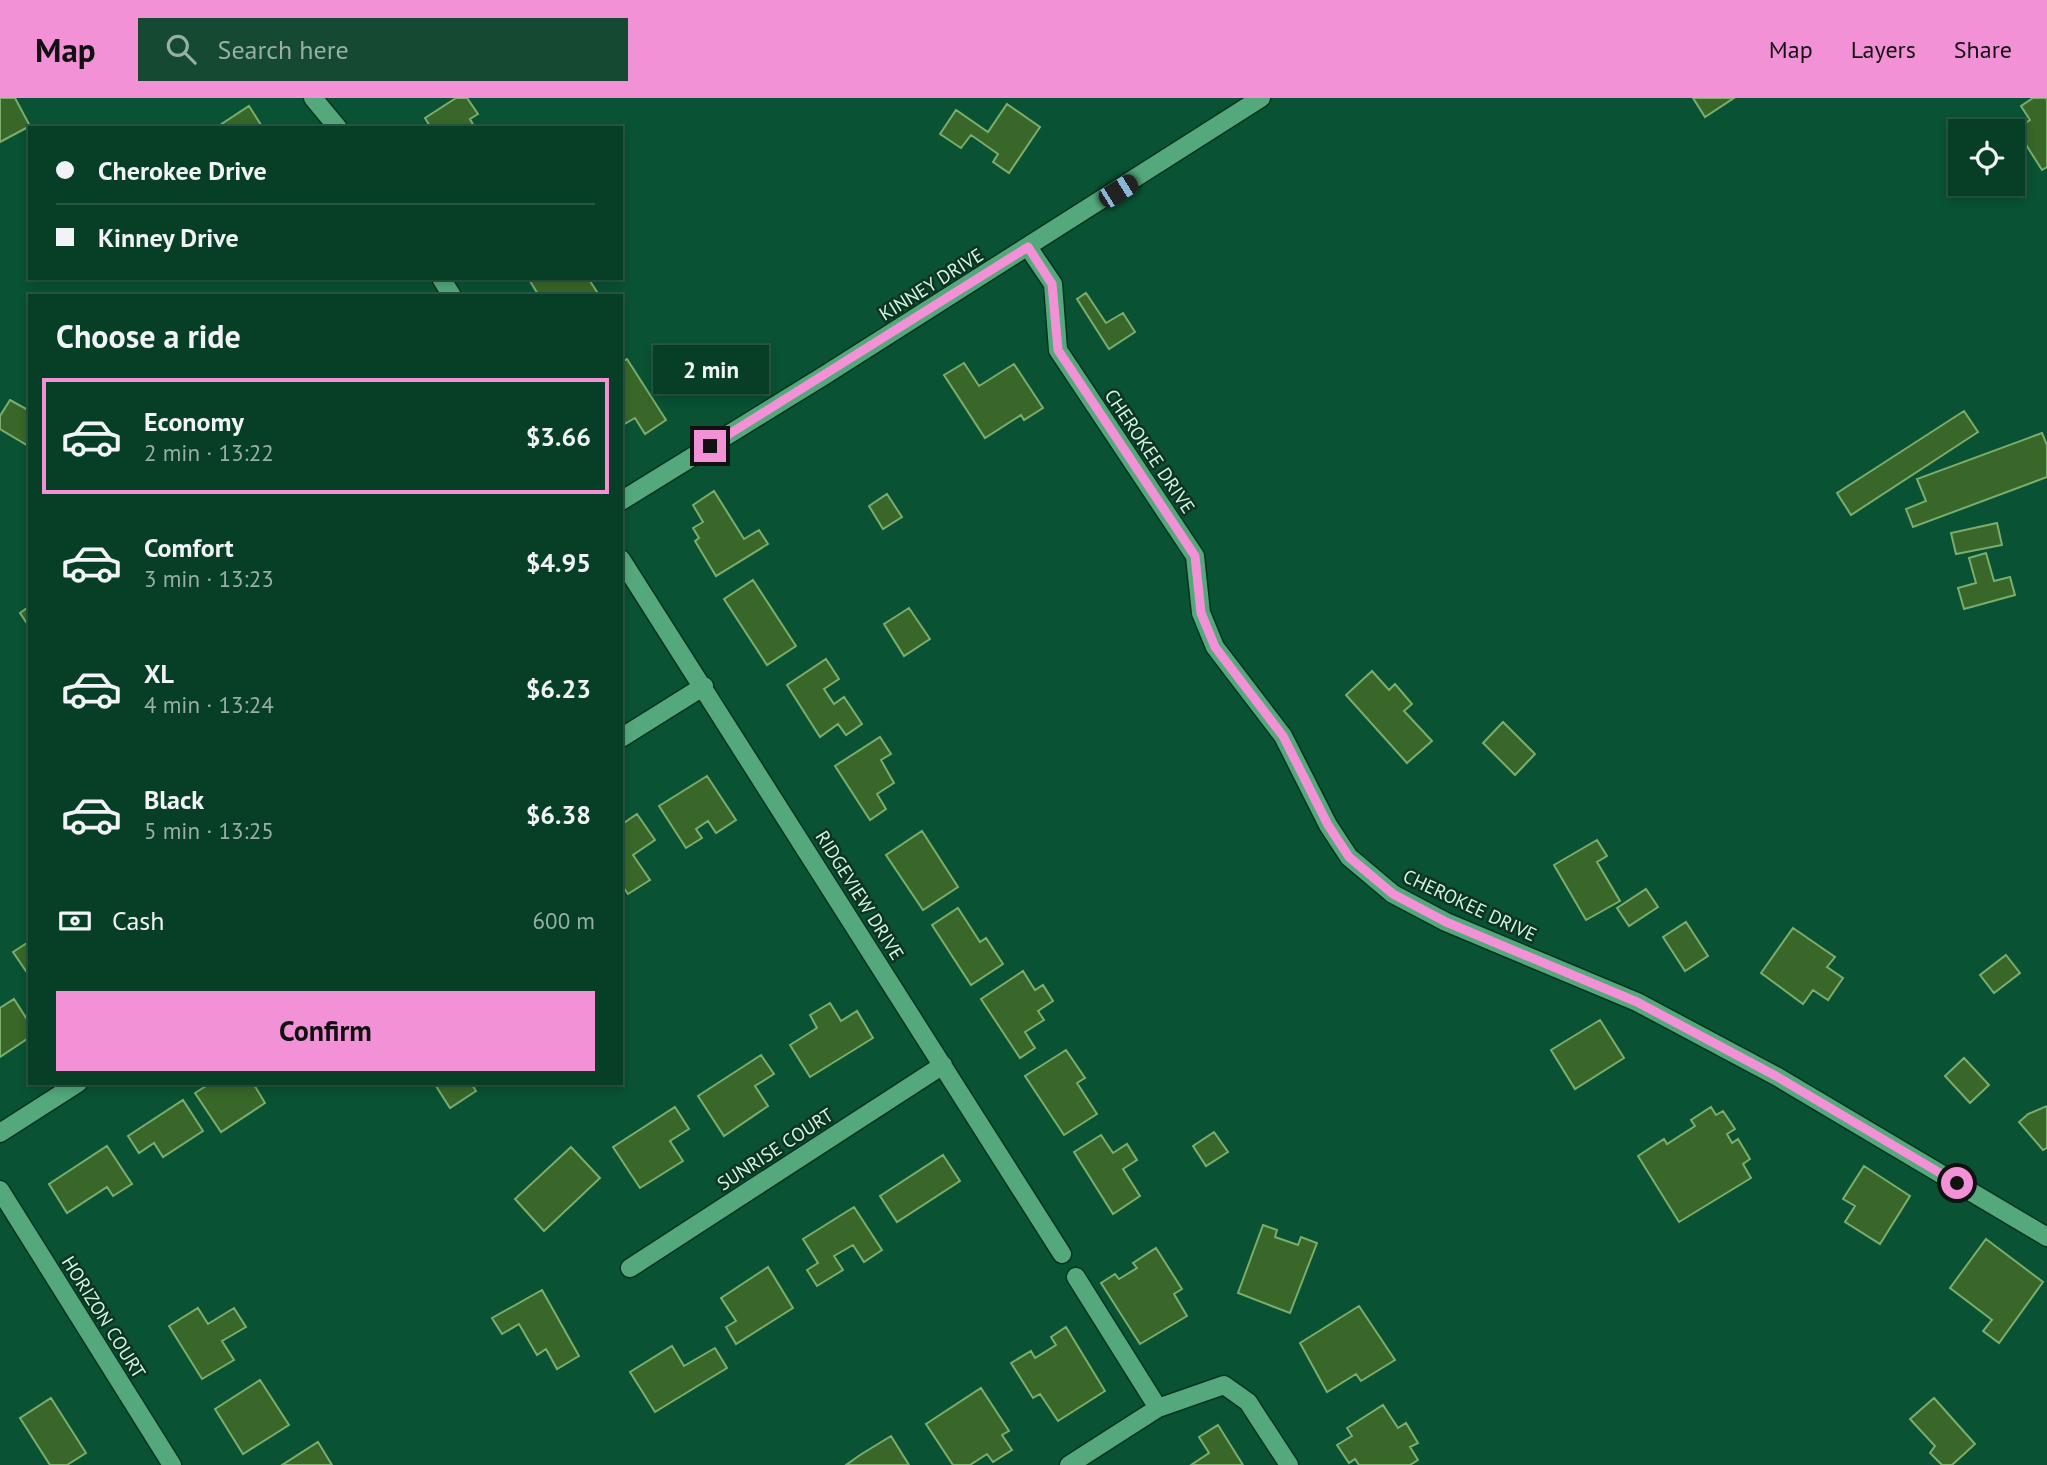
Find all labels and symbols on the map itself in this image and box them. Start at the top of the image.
car [1095,171,1142,211]
street label: KINNEY DRIVE [874,242,988,326]
callout: 2 min [652,344,768,394]
street label: CHEROKEE DRIVE [1100,384,1200,518]
route end [694,430,726,462]
street label: RIDGEVIEW DRIVE [811,826,909,964]
street label: CHEROKEE DRIVE [1399,864,1541,946]
street label: SUNRISE COURT [712,1102,838,1196]
route start [1941,1167,1973,1199]
street label: HORIZON COURT [57,1251,151,1383]

